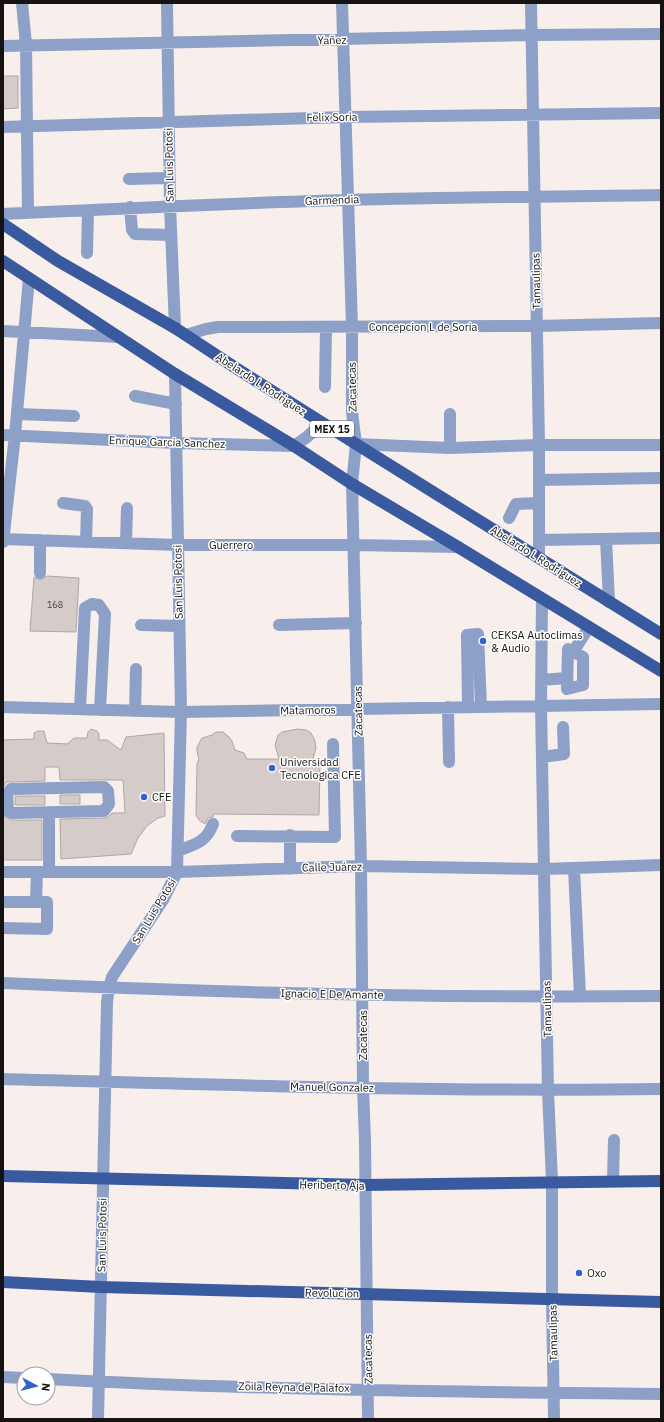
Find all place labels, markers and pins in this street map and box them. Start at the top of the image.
place label: CEKSA Autoclimas & Audio [491,628,583,655]
marker: CEKSA Autoclimas & Audio [478,636,488,646]
place label: Universidad Tecnologica CFE [280,755,361,782]
marker: Universidad Tecnologica CFE [267,763,277,773]
place label: CFE [152,790,171,804]
marker: CFE [139,792,149,802]
place label: Oxo [587,1266,606,1280]
marker: Oxo [574,1268,584,1278]

